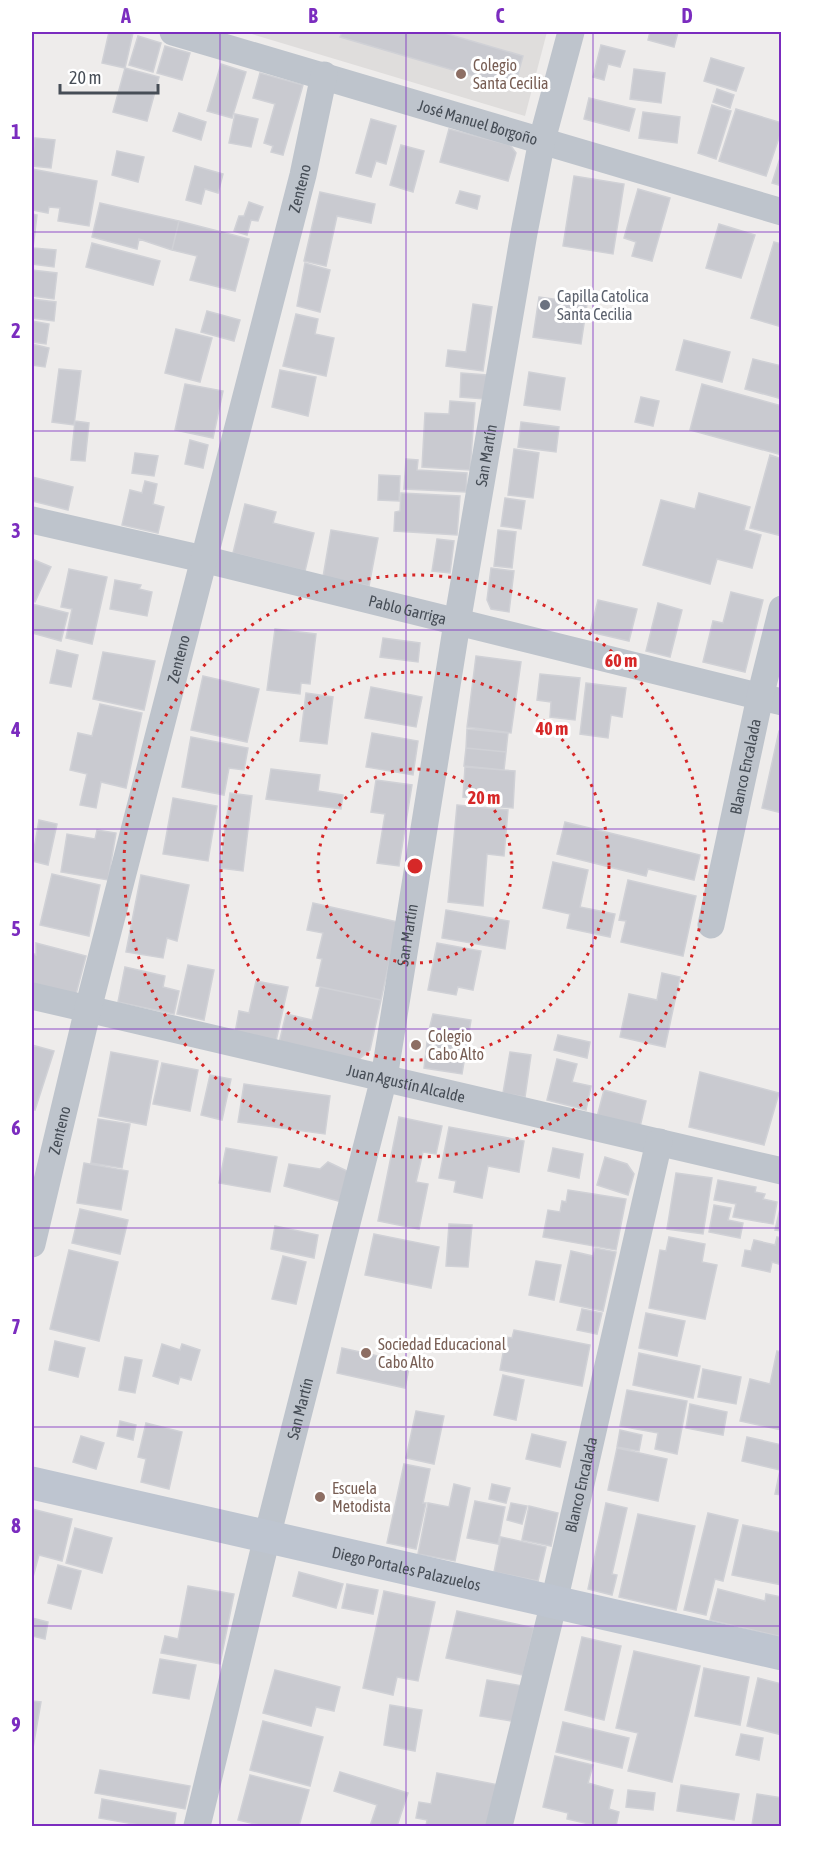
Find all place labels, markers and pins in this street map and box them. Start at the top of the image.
place label: Colegio Santa Cecilia [473,56,549,92]
marker: Colegio Santa Cecilia [454,67,468,81]
place label: Capilla Catolica Santa Cecilia [557,287,649,323]
marker: Capilla Catolica Santa Cecilia [538,298,552,312]
centre of rings [405,856,425,876]
place label: Colegio Cabo Alto [428,1027,484,1063]
marker: Colegio Cabo Alto [409,1038,423,1052]
place label: Sociedad Educacional Cabo Alto [378,1335,507,1371]
marker: Sociedad Educacional Cabo Alto [359,1346,373,1360]
place label: Escuela Metodista [332,1479,391,1515]
marker: Escuela Metodista [313,1490,327,1504]

